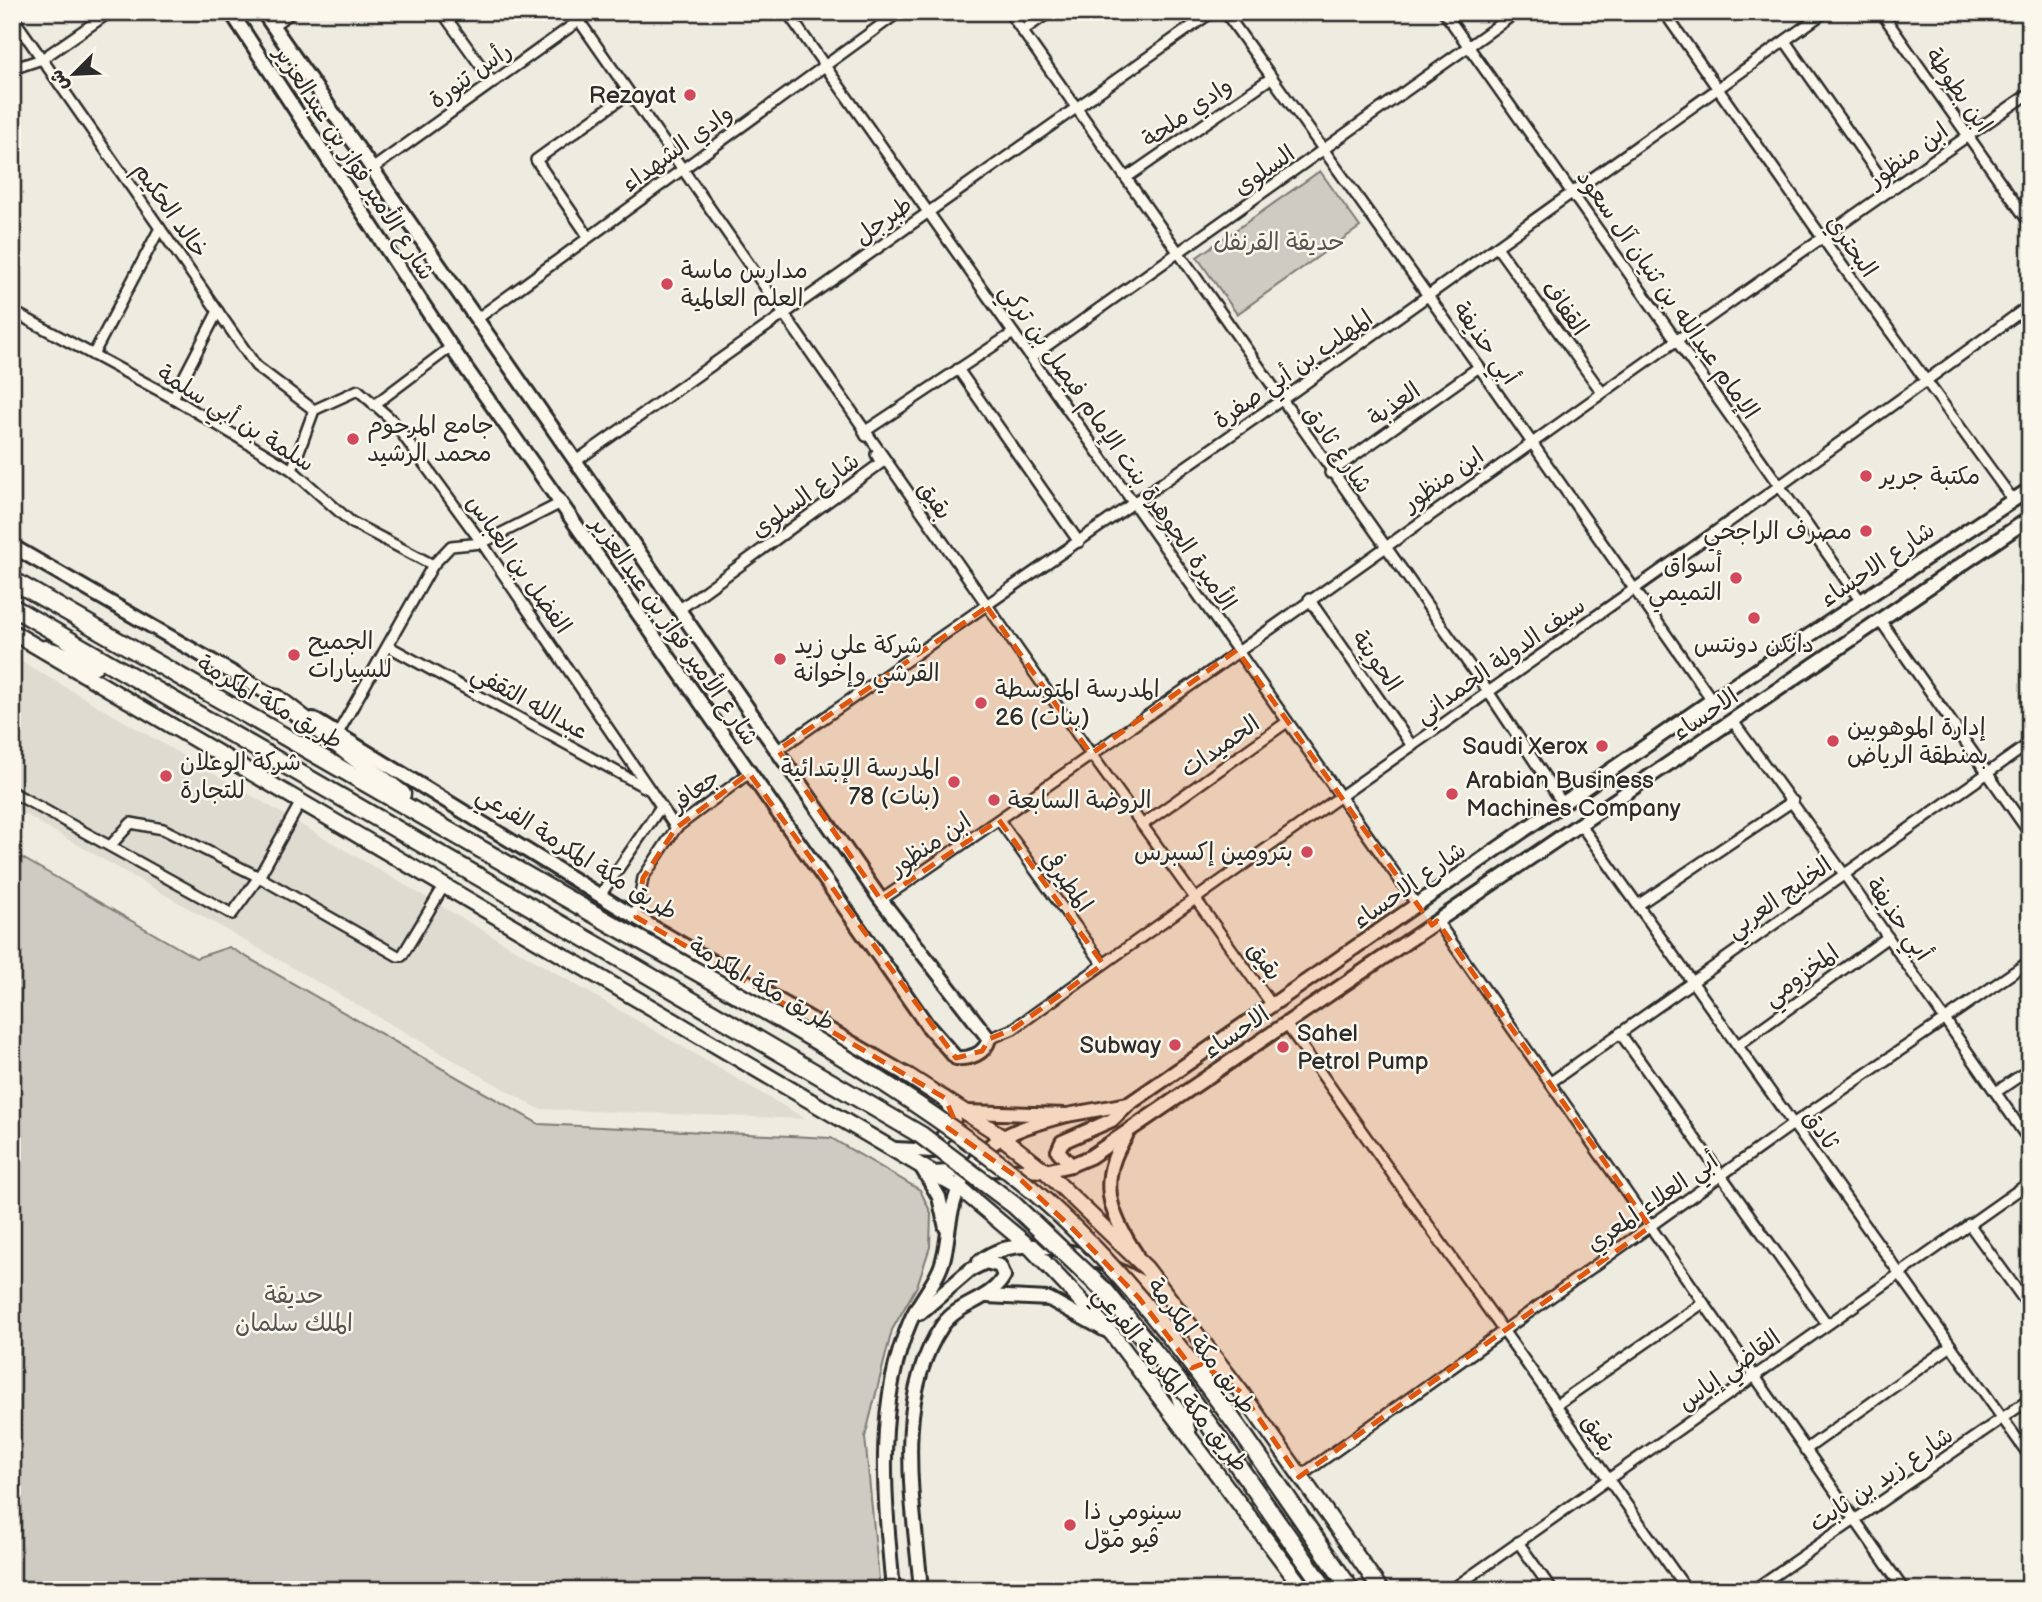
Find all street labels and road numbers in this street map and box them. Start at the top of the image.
street label: رأس تنورة [423,35,518,116]
street label: شارع الأمير فواز بن عبدالعزير [265,38,444,287]
street label: ابن بطوطة [1918,42,1998,139]
street label: وادي ملحة [1137,71,1239,156]
street label: وادي الشهداء [616,98,740,200]
street label: ابن منظور [1861,116,1954,195]
street label: السلوى [1228,139,1301,203]
street label: خالد الحكيم [125,157,214,266]
street label: الإمام عبدالله بن ثنيان آل سعود [1568,164,1765,427]
street label: طبرجل [848,190,918,251]
street label: البحتري [1818,209,1883,284]
street label: القفاف [1535,275,1594,342]
street label: الأميرة الجوهرة بنت الإمام فيصل بن تركي [988,276,1245,620]
street label: أبي حذيفة [1442,296,1526,394]
street label: المهلب بن أبي صفرة [1207,303,1382,440]
street label: سلمة بن أبي سلمة [149,358,320,483]
street label: العذبة [1363,376,1426,433]
street label: شارع ثادق [1295,400,1378,500]
street label: ابن منظور [1395,441,1489,519]
street label: شارع السلوى [745,446,866,546]
street label: بقيق [911,475,958,526]
street label: الفضل بن العباس [460,489,577,640]
street label: شارع الأمير فواز بن عبدالعزير [582,508,767,753]
street label: شارع الاحساء [1814,515,1941,615]
street label: سيف الدولة الحمداني [1410,591,1594,735]
street label: الحويتة [1345,625,1408,698]
street label: طريق مكة المكرمة [192,649,348,756]
street label: عبدالله الثقفي [463,658,593,752]
street label: الاحساء [1666,682,1744,747]
street label: الحميدات [1175,709,1265,784]
street label: جعافر [663,762,726,820]
street label: طريق مكة المكرمة الفرعي [468,780,683,932]
street label: ابن منظور [882,807,977,883]
street label: شارع الاحساء [1347,836,1473,937]
street label: المطيرفي [1033,844,1100,919]
street label: الخليج العربي [1721,850,1841,949]
street label: أبي حذيفة [1855,872,1939,970]
street label: طريق مكة المكرمة [684,931,840,1038]
street label: بقيق [1241,936,1288,987]
street label: المخزومي [1758,938,1848,1017]
street label: الاحساء [1197,1000,1275,1065]
street label: ثادق [1797,1104,1845,1156]
street label: أبي العلاء المعري [1580,1145,1727,1263]
street label: طريق مكة المكرمة [1141,1272,1262,1420]
street label: طريق مكة المكرمة الفرعي [1082,1280,1255,1482]
street label: القاضي إياس [1672,1323,1790,1422]
street label: بقيق [1575,1408,1622,1459]
street label: شارع زيد بن ثابت [1804,1421,1960,1540]

